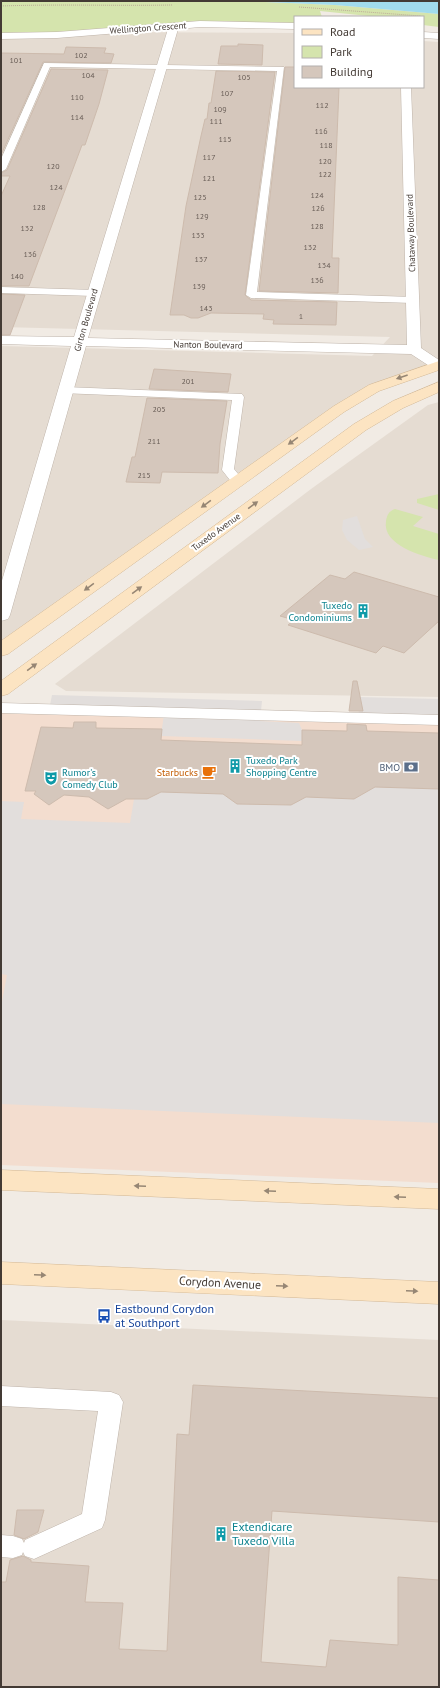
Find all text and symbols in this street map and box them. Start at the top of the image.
legend [294,16,424,88]
street label: Wellington Crescent [109,19,187,36]
text: Road [330,24,355,39]
text: Park [330,44,352,59]
house number: 102 [74,50,88,60]
house number: 101 [9,55,23,65]
text: Building [330,64,373,79]
house number: 104 [81,70,95,80]
house number: 105 [237,72,251,82]
house number: 107 [220,88,234,98]
house number: 110 [70,92,84,102]
house number: 112 [315,100,329,110]
house number: 109 [213,104,227,114]
house number: 114 [70,112,84,122]
house number: 111 [209,116,223,126]
house number: 116 [314,126,328,136]
house number: 115 [218,134,232,144]
house number: 118 [319,140,333,150]
house number: 117 [202,152,216,162]
house number: 120 [318,156,332,166]
house number: 120 [46,161,60,171]
house number: 122 [318,169,332,179]
house number: 121 [202,173,216,183]
house number: 124 [49,182,63,192]
house number: 124 [310,190,324,200]
house number: 125 [193,192,207,202]
street label: Chataway Boulevard [404,194,417,272]
house number: 128 [32,202,46,212]
house number: 126 [311,203,325,213]
house number: 129 [195,211,209,221]
house number: 128 [310,221,324,231]
house number: 132 [20,223,34,233]
house number: 133 [191,230,205,240]
house number: 132 [303,242,317,252]
house number: 136 [23,249,37,259]
house number: 137 [194,254,208,264]
house number: 134 [317,260,331,270]
house number: 140 [10,271,24,281]
house number: 136 [310,275,324,285]
house number: 139 [192,281,206,291]
street label: Girton Boulevard [71,287,100,353]
house number: 143 [199,303,213,313]
house number: 1 [299,311,303,321]
street label: Nanton Boulevard [173,338,243,351]
one-way arrow [395,374,407,380]
house number: 201 [181,376,195,386]
house number: 205 [152,404,166,414]
house number: 211 [147,436,161,446]
one-way arrow [288,437,298,445]
house number: 215 [137,470,151,480]
one-way arrow [201,499,211,507]
one-way arrow [248,501,259,509]
street label: Tuxedo Avenue [189,510,243,553]
one-way arrow [84,583,94,591]
one-way arrow [132,586,143,594]
place label: Tuxedo Condominiums [288,599,352,624]
building icon: Tuxedo Condominiums [355,603,371,619]
one-way arrow [27,663,38,671]
place label: Tuxedo Park Shopping Centre [246,754,317,779]
building icon: Tuxedo Park Shopping Centre [227,758,243,774]
bank icon: BMO [403,759,419,775]
place label: BMO [379,761,400,774]
cafe icon: Starbucks [201,764,217,780]
place label: Rumor's Comedy Club [62,766,118,791]
place label: Starbucks [157,766,198,779]
theatre icon: Rumor's Comedy Club [43,770,59,786]
one-way arrow [133,1183,146,1189]
one-way arrow [264,1188,276,1195]
one-way arrow [393,1194,406,1200]
one-way arrow [34,1271,46,1278]
street label: Corydon Avenue [179,1273,262,1292]
one-way arrow [276,1282,288,1289]
one-way arrow [406,1288,418,1295]
place label: Eastbound Corydon at Southport [115,1301,214,1330]
bus stop icon: Eastbound Corydon at Southport [96,1308,112,1324]
place label: Extendicare Tuxedo Villa [232,1519,295,1548]
building icon: Extendicare Tuxedo Villa [213,1526,229,1542]

